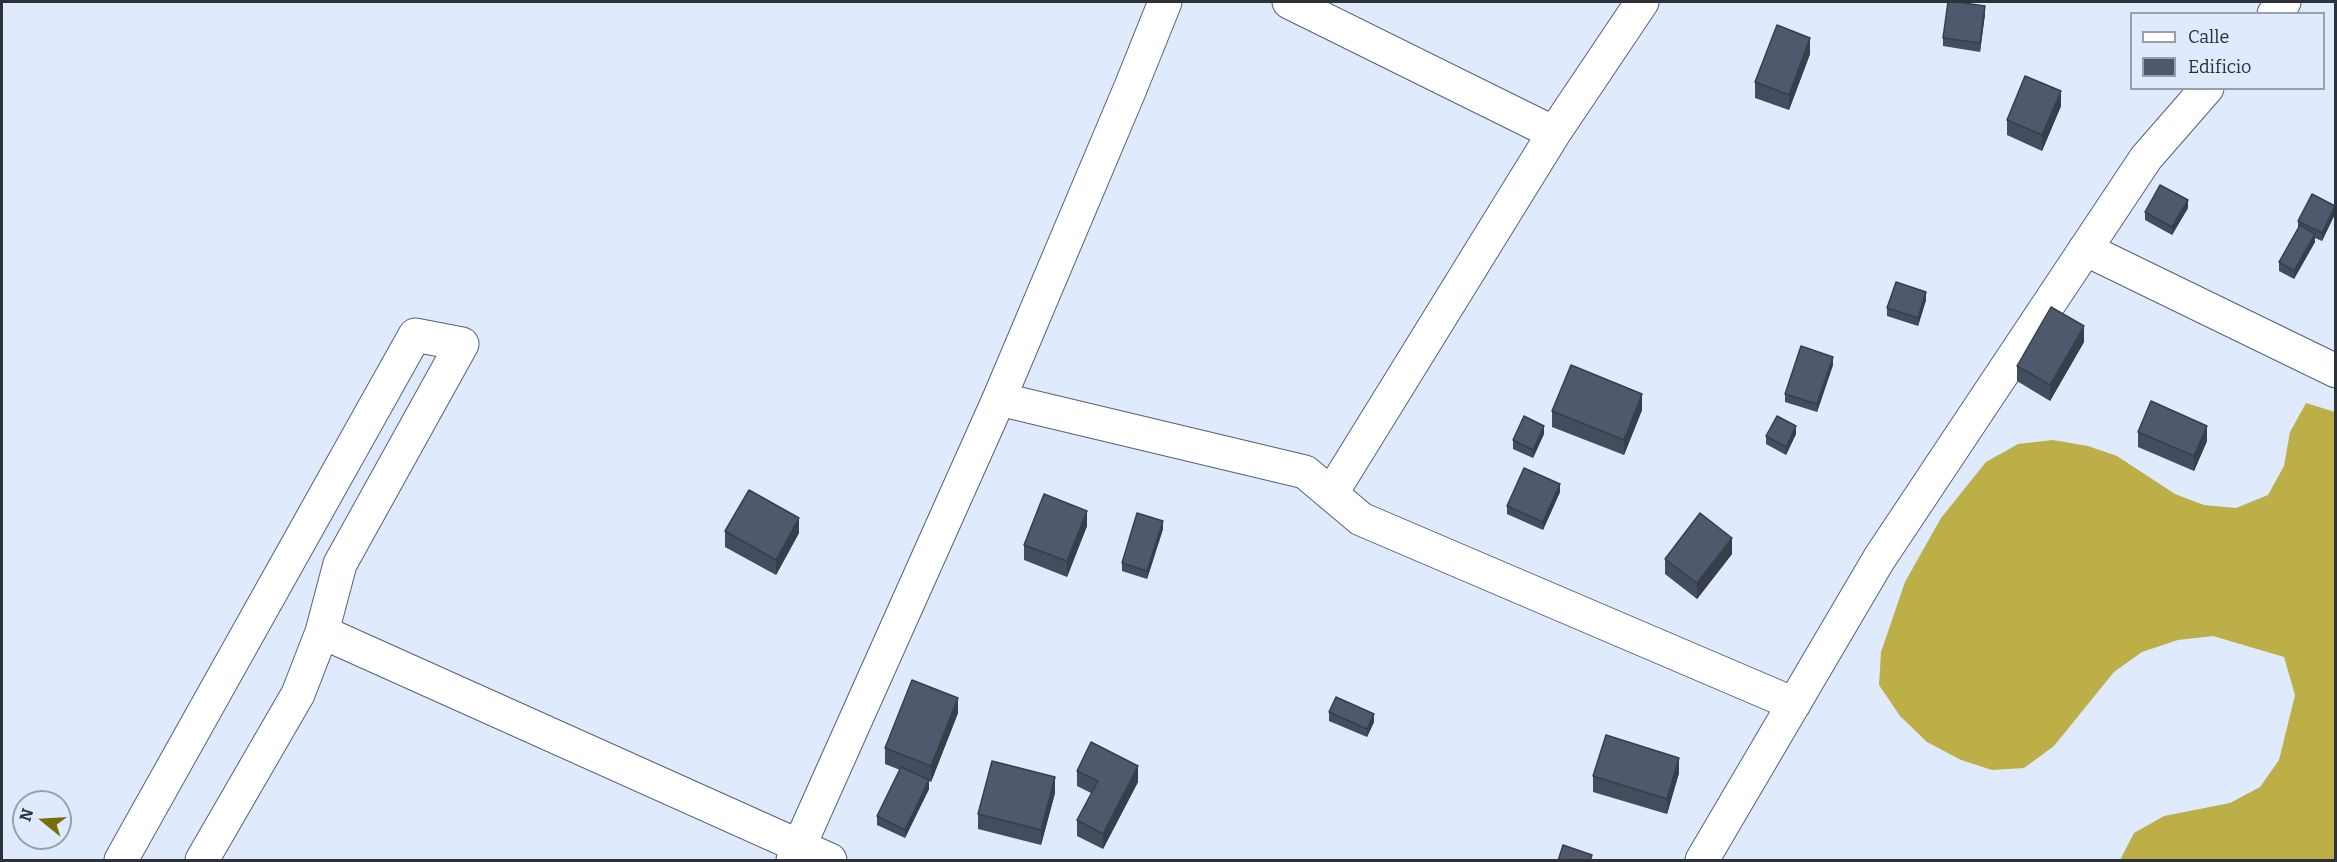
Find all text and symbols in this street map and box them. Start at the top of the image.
legend [2130,12,2325,90]
text: Calle [2188,26,2229,48]
text: Edificio [2188,56,2251,78]
north arrow [12,790,72,850]
text: N [15,806,37,824]

